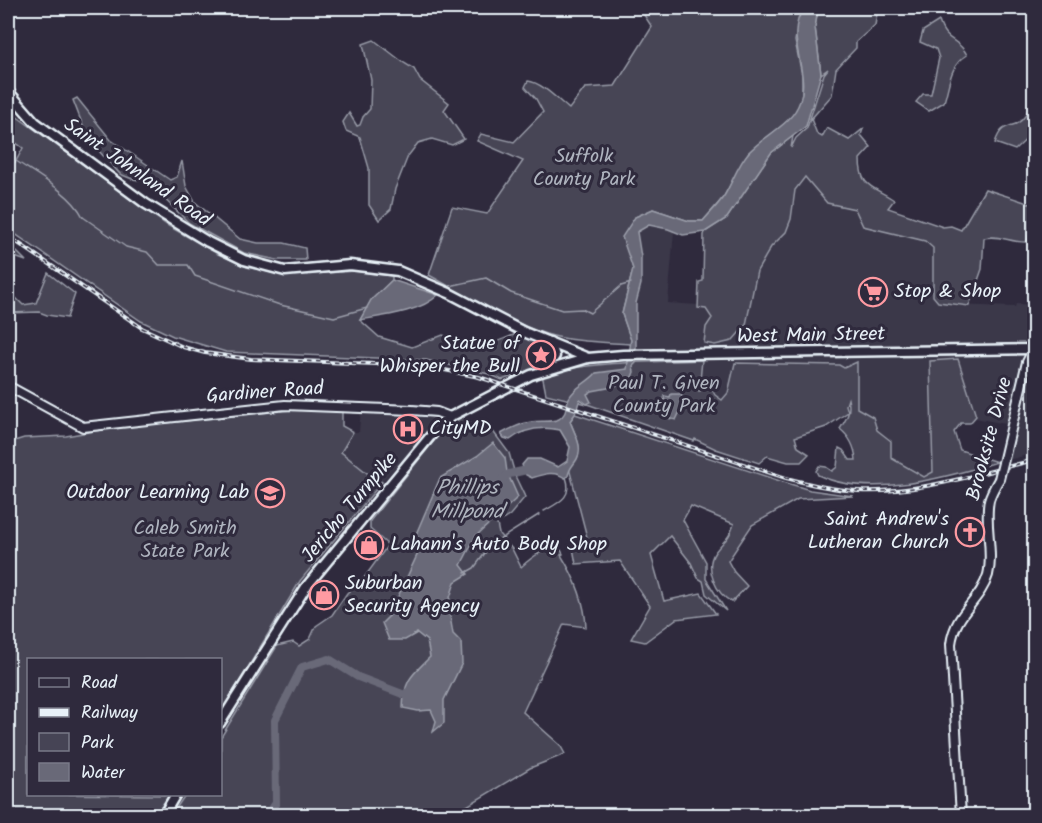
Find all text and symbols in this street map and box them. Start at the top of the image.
street label: Saint Johnland Road [57,110,218,237]
park label: Suffolk County Park [533,141,636,196]
supermarket icon: Stop & Shop [857,276,889,308]
place label: Stop & Shop [894,276,1001,308]
street label: West Main Street [737,319,886,353]
place label: Statue of Whisper the Bull [380,328,522,383]
place icon: Statue of Whisper the Bull [525,339,557,371]
park label: Paul T. Given County Park [608,368,720,423]
street label: Gardiner Road [205,373,326,413]
street label: Brooksite Drive [958,374,1022,504]
hospital icon: CityMD [392,413,424,445]
place label: CityMD [429,413,492,445]
street label: Jericho Turnpike [294,445,406,571]
water label: Phillips Millpond [430,472,508,529]
place label: Outdoor Learning Lab [66,477,249,509]
school or university icon: Outdoor Learning Lab [254,477,286,509]
place label: Saint Andrew's Lutheran Church [808,504,949,559]
park label: Caleb Smith State Park [133,513,237,568]
church icon: Saint Andrew's Lutheran Church [954,516,986,548]
shop icon: Lahann's Auto Body Shop [353,529,385,561]
place label: Lahann's Auto Body Shop [390,529,607,561]
place label: Suburban Security Agency [345,568,480,623]
shop icon: Suburban Security Agency [308,579,340,611]
legend [27,658,222,796]
text: Road [81,669,118,698]
text: Railway [81,699,138,728]
text: Park [81,729,114,758]
text: Water [81,759,126,788]

